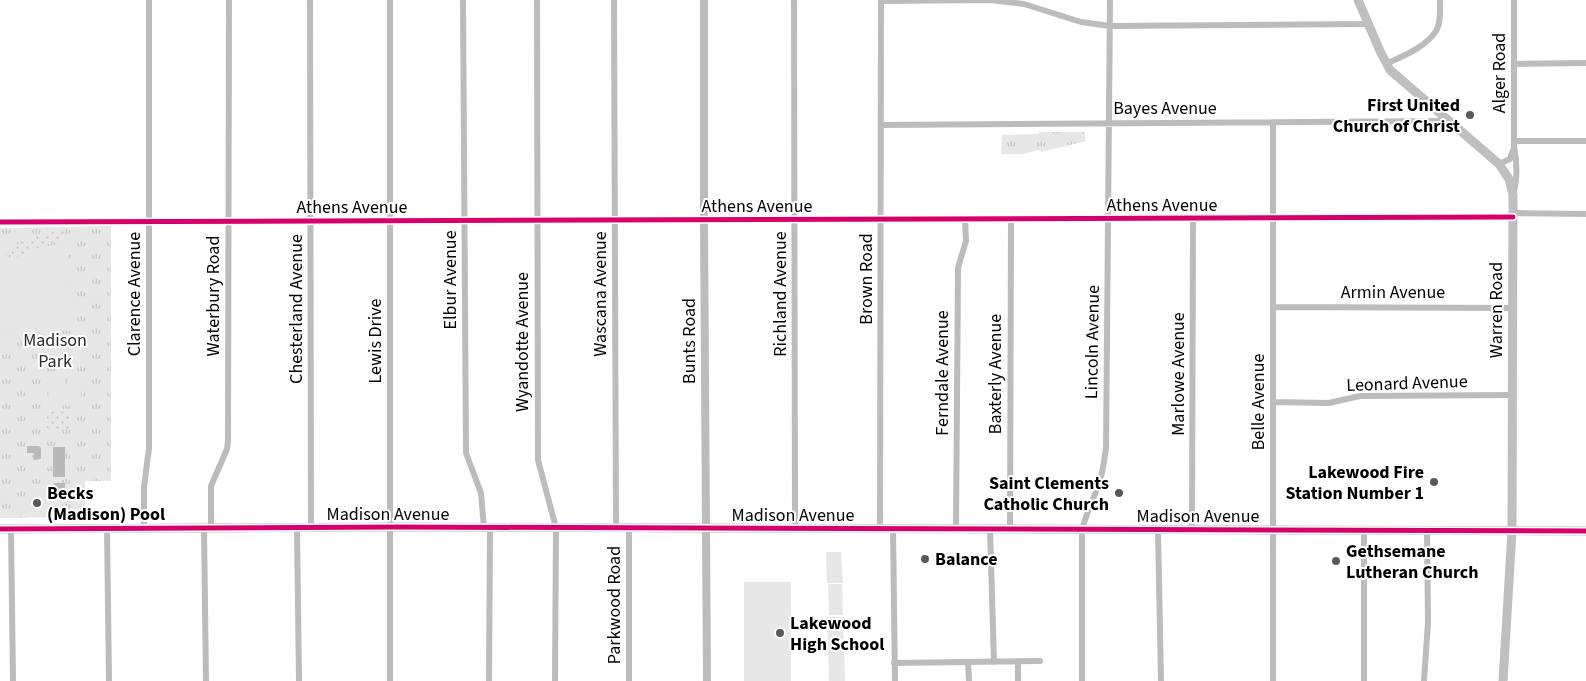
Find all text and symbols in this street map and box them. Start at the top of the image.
street label: Alger Road [1487,33,1512,113]
place label: First United Church of Christ [1333,93,1460,139]
street label: Bayes Avenue [1113,96,1217,121]
marker: First United Church of Christ [1464,109,1476,121]
street label: Athens Avenue [1107,193,1217,218]
street label: Athens Avenue [702,194,812,219]
street label: Athens Avenue [297,195,407,220]
street label: Elbur Avenue [438,230,463,330]
street label: Wascana Avenue [588,231,613,357]
street label: Richland Avenue [768,231,793,357]
street label: Clarence Avenue [122,232,147,356]
street label: Brown Road [854,233,879,325]
street label: Chesterland Avenue [284,234,309,384]
street label: Waterbury Road [201,236,226,356]
street label: Warren Road [1484,262,1509,358]
street label: Wyandotte Avenue [510,272,535,412]
street label: Armin Avenue [1341,280,1445,305]
street label: Lincoln Avenue [1079,285,1106,399]
street label: Lewis Drive [363,298,388,384]
street label: Bunts Road [677,298,702,384]
street label: Ferndale Avenue [930,310,955,436]
street label: Marlowe Avenue [1166,312,1191,436]
street label: Baxterly Avenue [983,314,1008,434]
park label: Madison Park [23,328,87,374]
street label: Belle Avenue [1246,354,1271,450]
street label: Leonard Avenue [1346,369,1468,398]
place label: Lakewood Fire Station Number 1 [1286,460,1424,506]
place label: Saint Clements Catholic Church [983,471,1109,517]
marker: Lakewood Fire Station Number 1 [1428,476,1440,488]
place label: Becks (Madison) Pool [47,481,165,527]
marker: Saint Clements Catholic Church [1113,487,1125,499]
marker: Becks (Madison) Pool [31,497,43,509]
street label: Madison Avenue [327,502,449,527]
street label: Madison Avenue [732,503,854,528]
street label: Madison Avenue [1137,504,1259,529]
place label: Gethsemane Lutheran Church [1346,539,1479,585]
street label: Parkwood Road [602,546,627,664]
place label: Balance [935,547,998,572]
marker: Balance [919,553,931,565]
marker: Gethsemane Lutheran Church [1330,555,1342,567]
place label: Lakewood High School [790,611,884,657]
marker: Lakewood High School [774,627,786,639]

